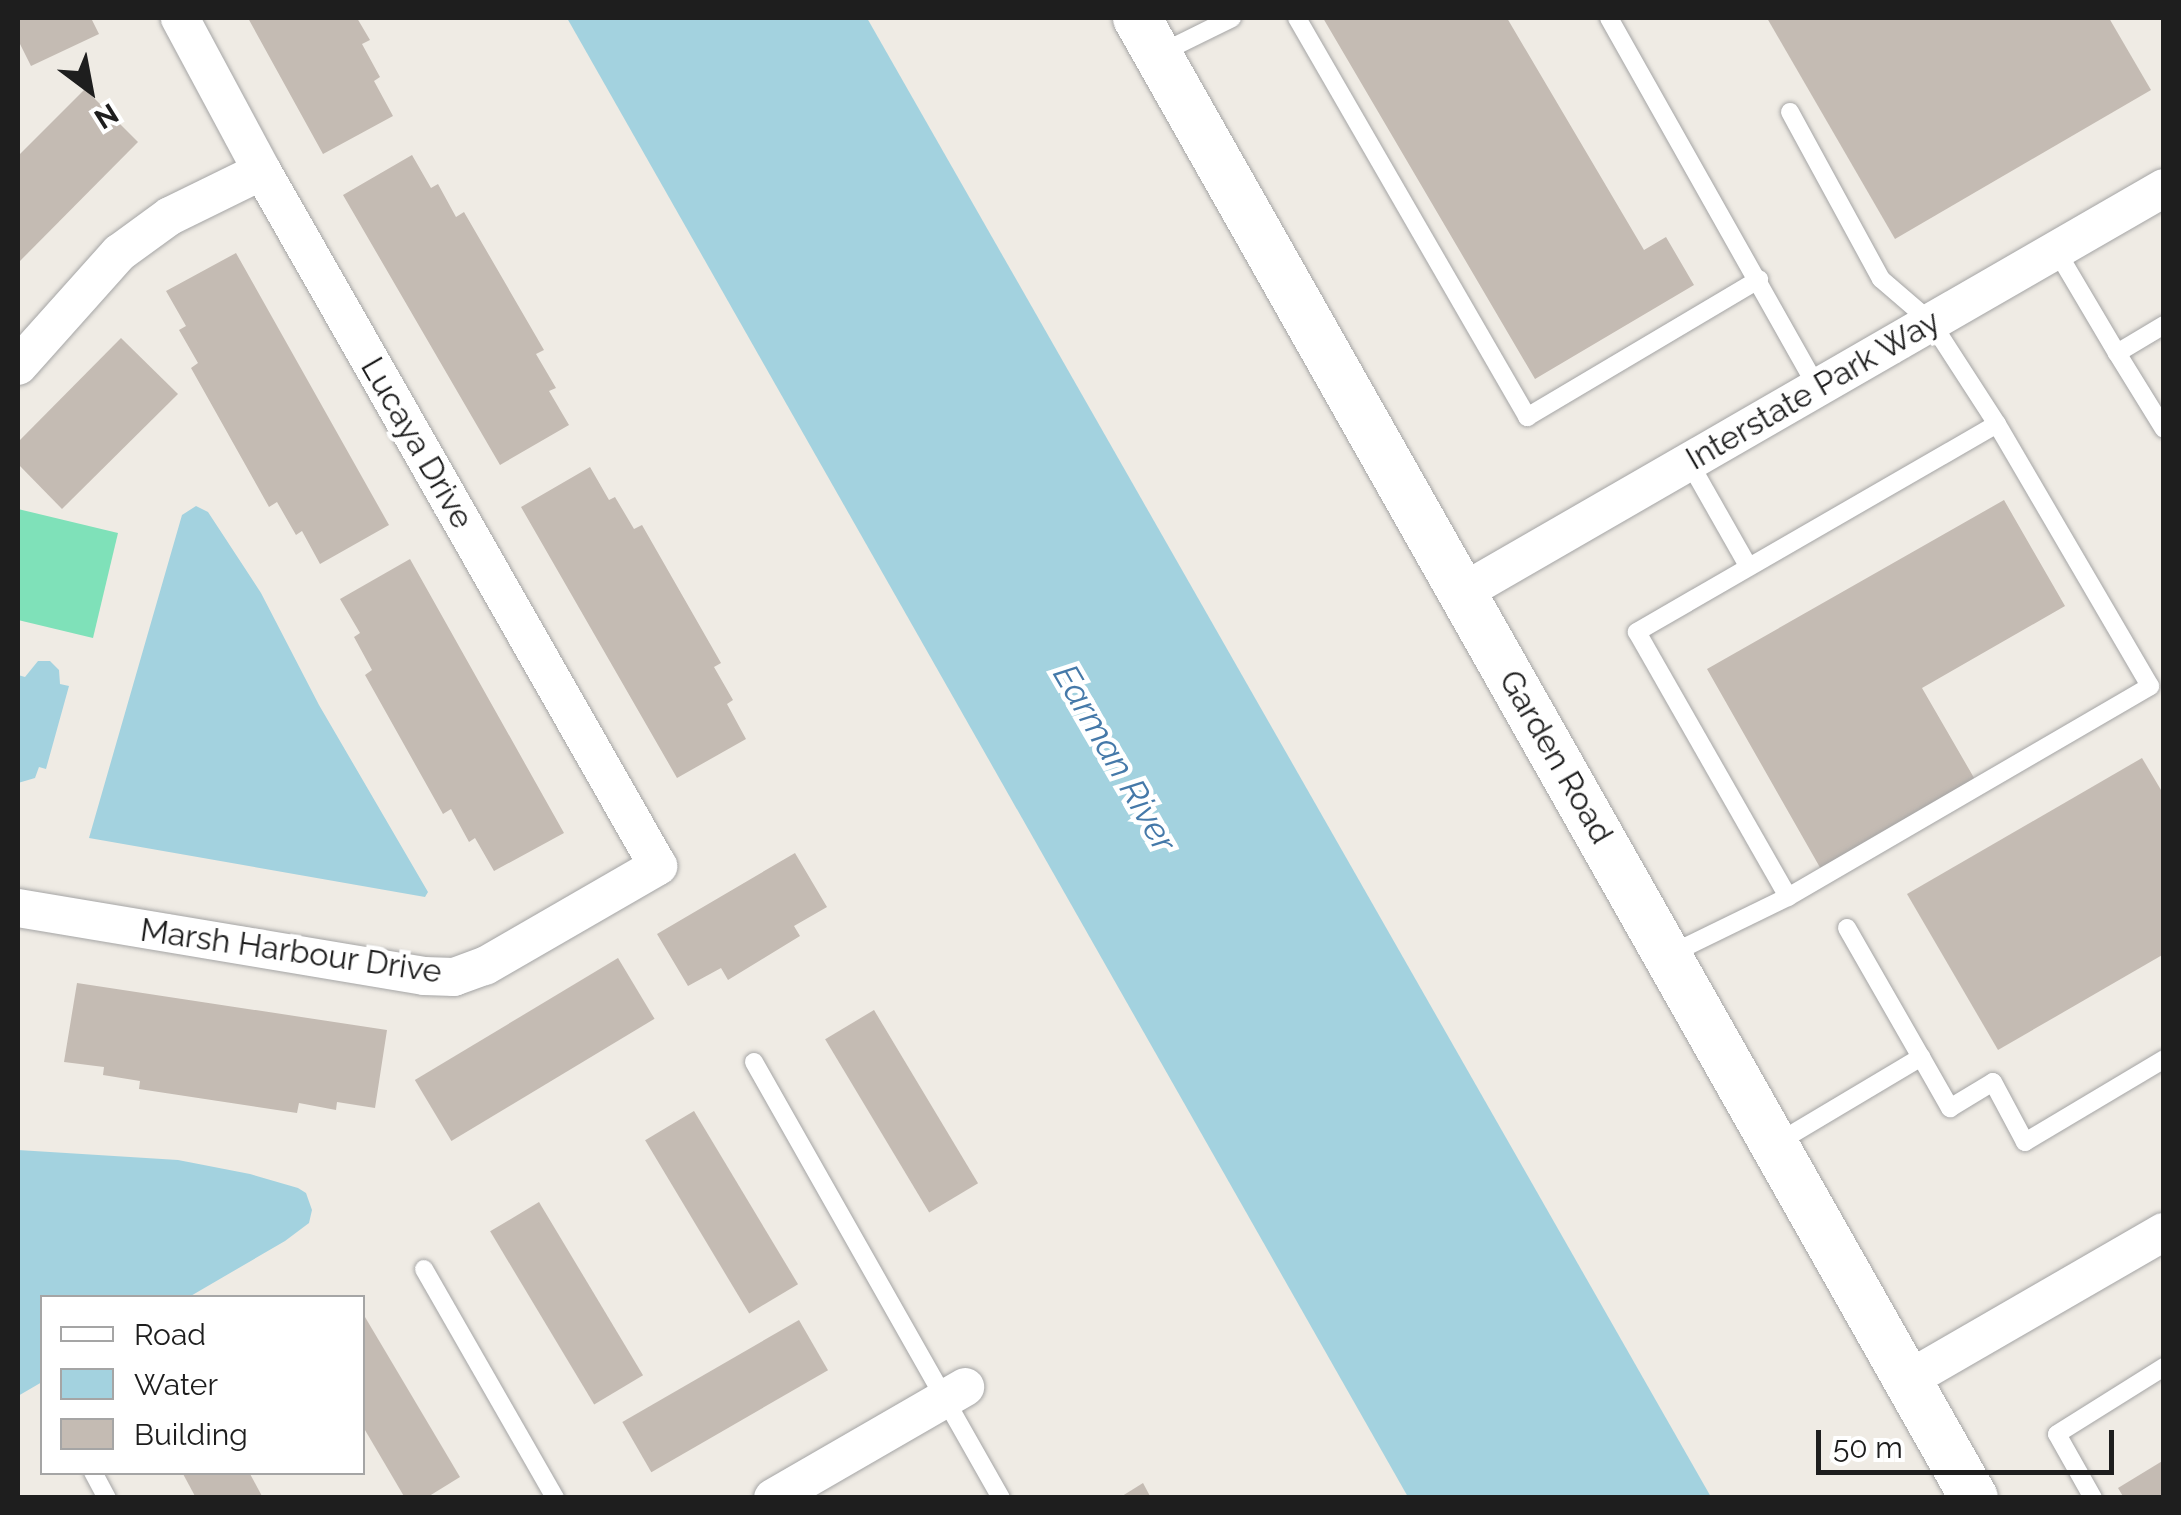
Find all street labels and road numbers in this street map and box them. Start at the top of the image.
street label: Interstate Park Way [1679,302,1947,478]
street label: Lucaya Drive [353,351,481,535]
street label: Garden Road [1491,664,1621,850]
street label: Marsh Harbour Drive [138,911,444,991]

